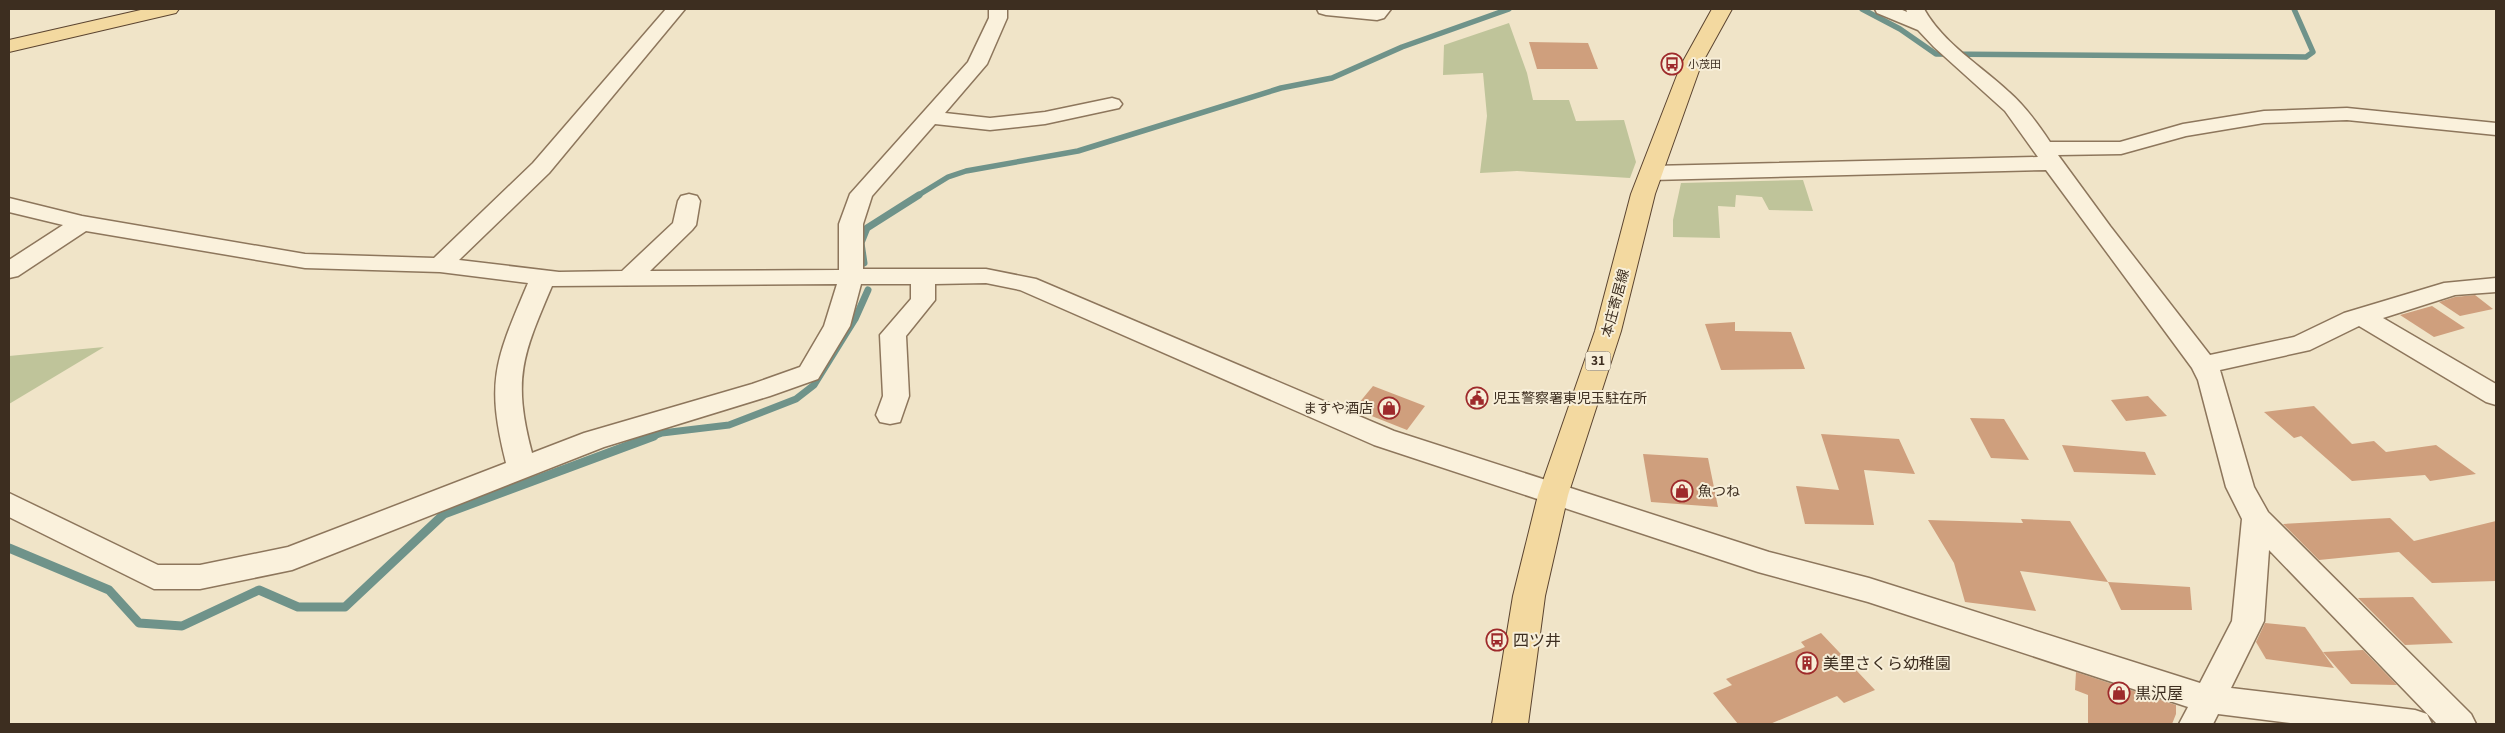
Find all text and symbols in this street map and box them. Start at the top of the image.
bus stop icon: 小茂田 [1660,52,1684,76]
place label: 小茂田 [1688,55,1721,71]
street label: 本庄寄居線 [1595,266,1633,339]
road number: 31 [1586,352,1610,371]
public building icon: 児玉警察署東児玉駐在所 [1465,386,1489,410]
place label: 児玉警察署東児玉駐在所 [1493,387,1647,407]
shop icon: ますや酒店 [1377,396,1401,420]
place label: ますや酒店 [1303,397,1373,417]
shop icon: 魚つね [1670,479,1694,503]
place label: 魚つね [1698,480,1740,500]
place label: 四ツ井 [1513,627,1561,651]
bus stop icon: 四ツ井 [1485,628,1509,652]
place label: 美里さくら幼稚園 [1823,650,1951,674]
building icon: 美里さくら幼稚園 [1795,651,1819,675]
place label: 黒沢屋 [2135,680,2183,704]
shop icon: 黒沢屋 [2107,681,2131,705]

